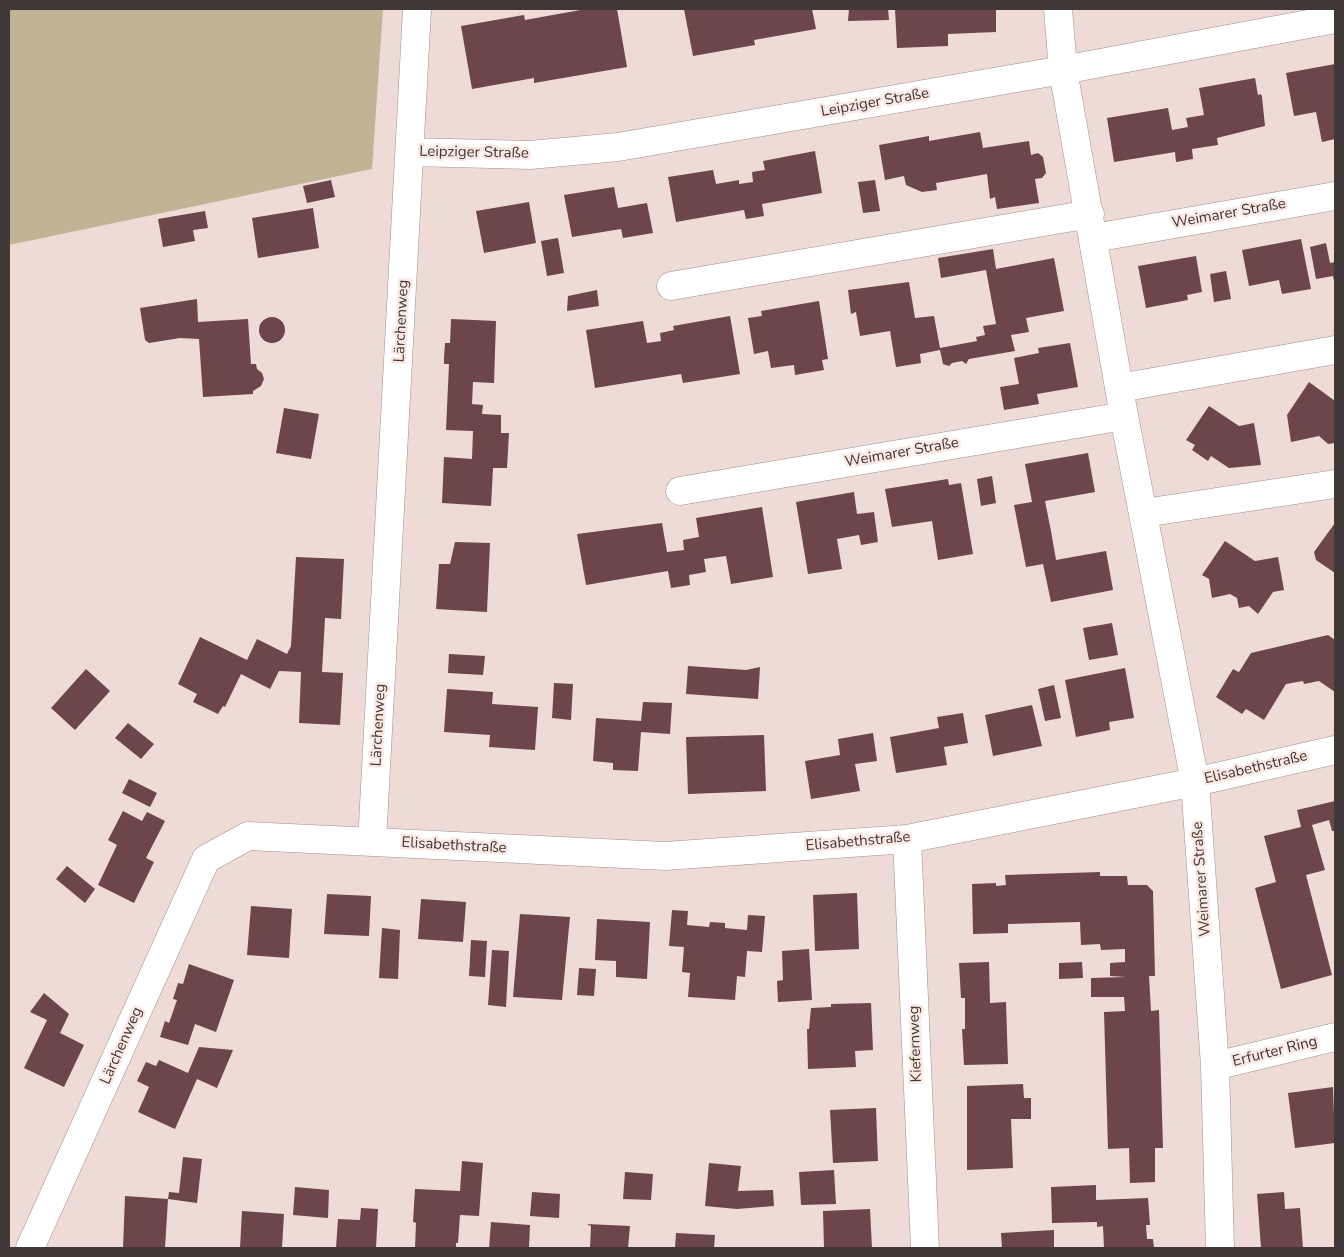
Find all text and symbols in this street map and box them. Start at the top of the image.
street label: Leipziger Straße [820,85,930,121]
street label: Leipziger Straße [419,143,529,163]
street label: Weimarer Straße [1171,195,1287,233]
street label: Lärchenweg [391,279,413,363]
street label: Weimarer Straße [844,434,960,472]
street label: Lärchenweg [368,683,390,767]
street label: Elisabethstraße [1203,747,1309,789]
street label: Weimarer Straße [1189,821,1215,937]
street label: Elisabethstraße [805,828,911,856]
street label: Elisabethstraße [401,834,507,858]
street label: Lärchenweg [97,1005,147,1087]
street label: Kiefernweg [906,1005,926,1083]
street label: Erfurter Ring [1231,1033,1319,1071]

